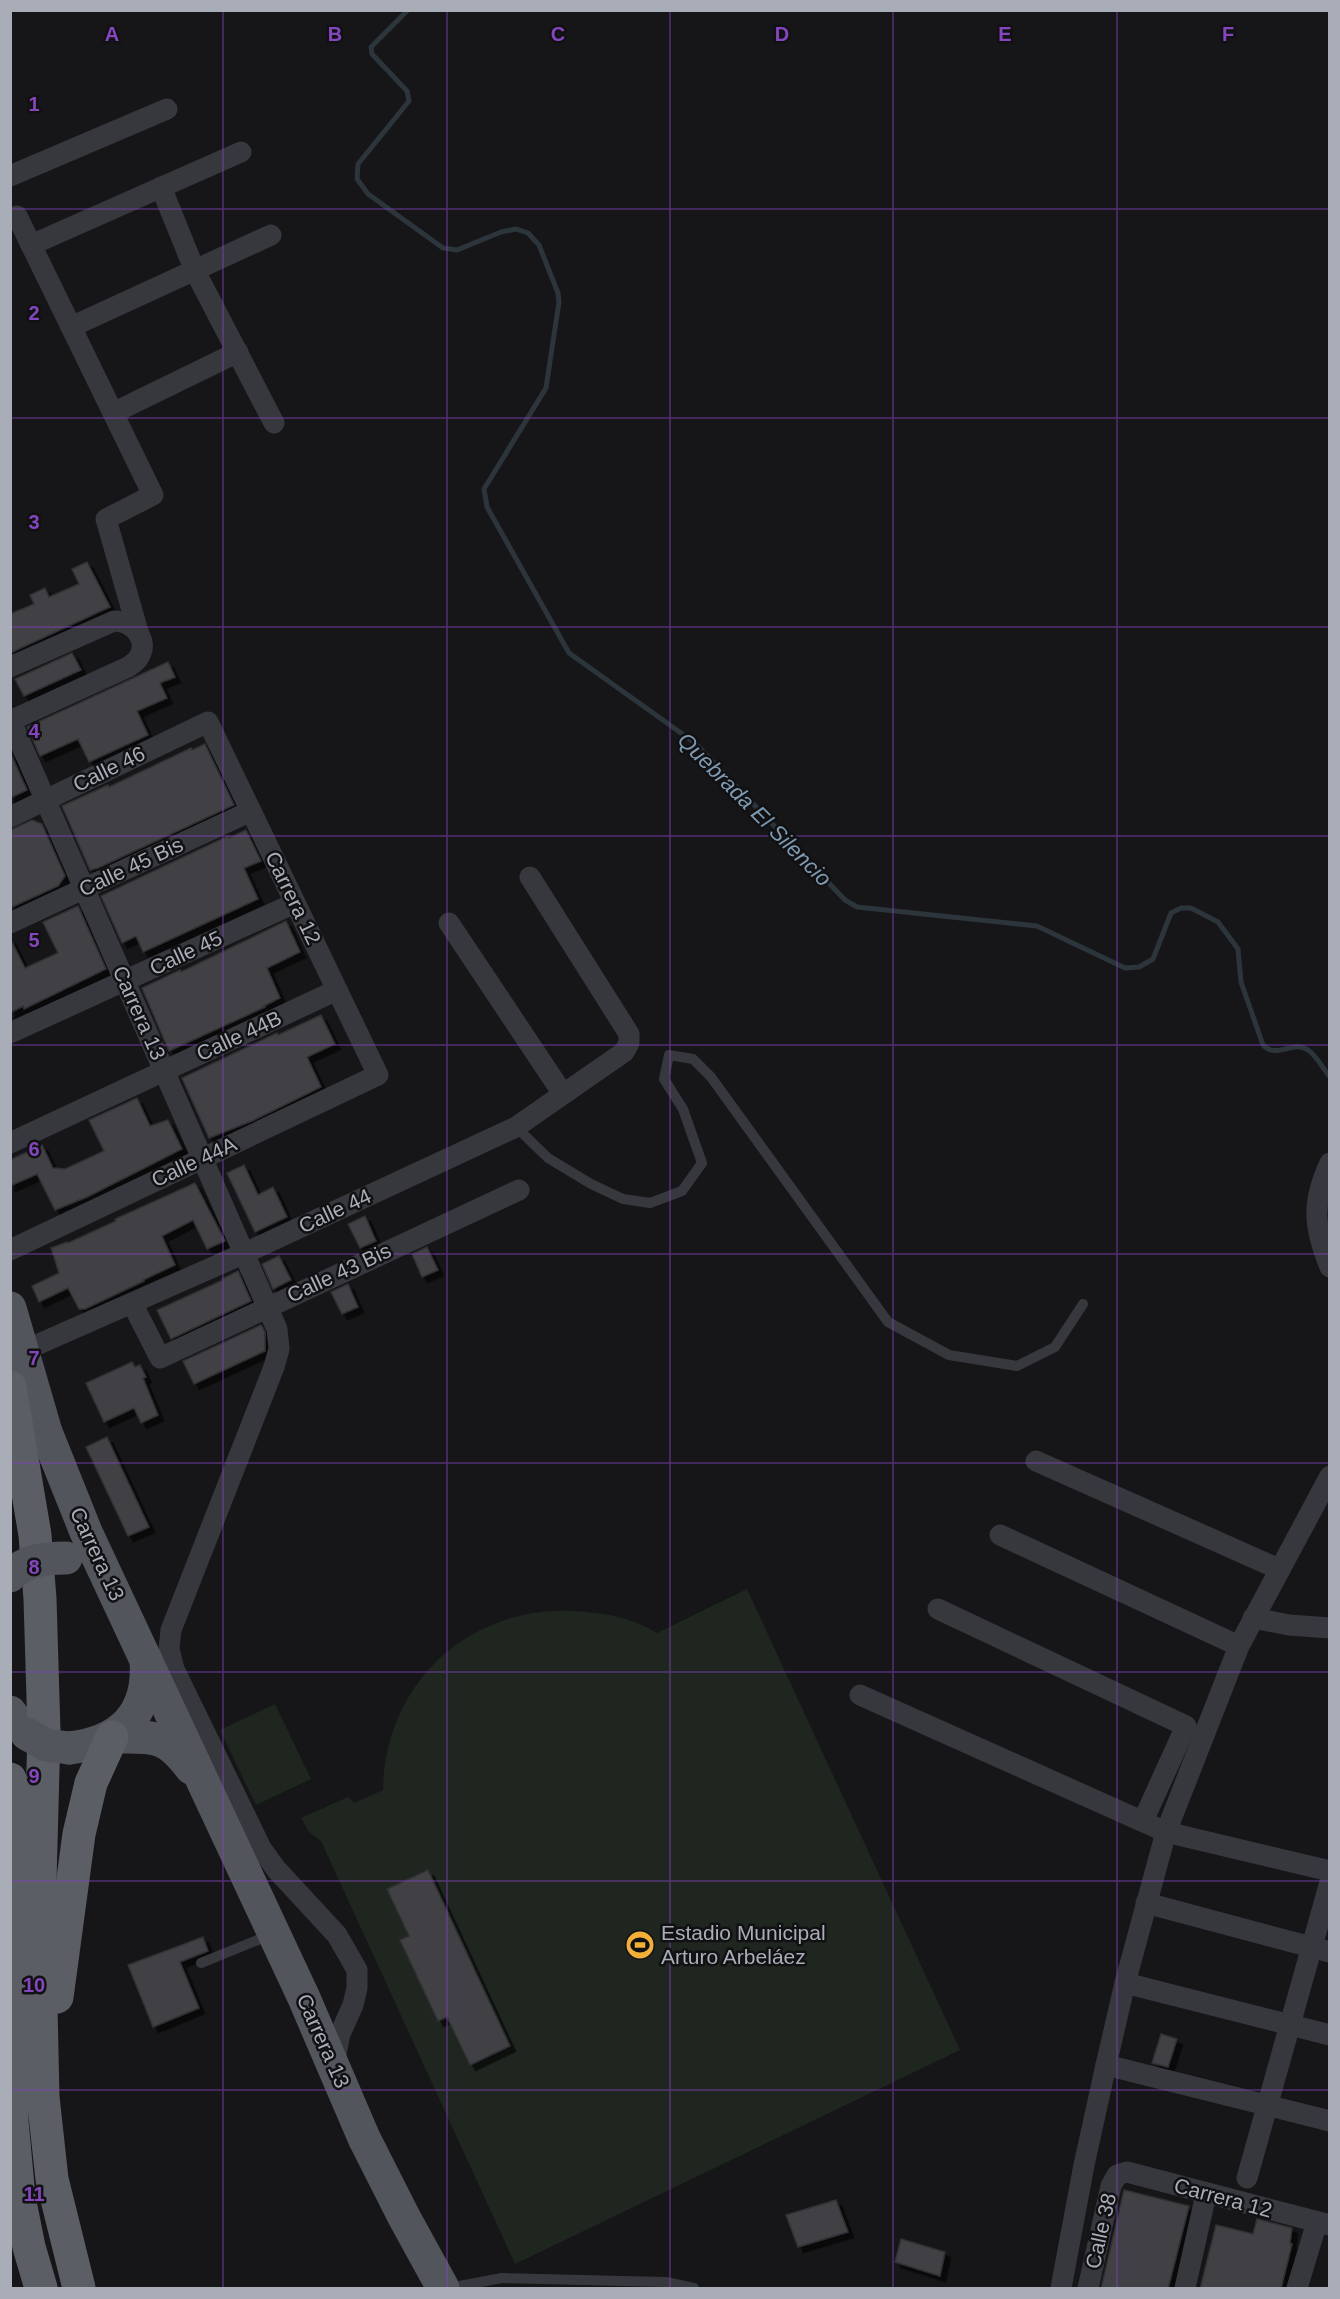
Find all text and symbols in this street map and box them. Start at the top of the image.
text: A [105,23,119,45]
text: B [328,23,342,45]
text: C [551,23,565,45]
text: D [775,23,789,45]
text: E [998,23,1012,45]
text: F [1222,23,1234,45]
text: 1 [28,93,40,115]
text: 2 [28,302,40,324]
text: 3 [28,511,40,533]
text: 4 [28,720,40,742]
water label: Quebrada El Silencio [673,727,837,891]
street label: Calle 46 [69,741,148,796]
street label: Calle 45 Bis [75,832,186,901]
street label: Carrera 12 [261,848,326,948]
street label: Calle 45 [146,926,226,979]
text: 5 [28,929,40,951]
street label: Carrera 13 [109,962,170,1063]
street label: Calle 44B [193,1006,285,1065]
street label: Calle 44A [148,1132,240,1191]
text: 6 [28,1138,40,1160]
street label: Calle 44 [295,1184,375,1237]
street label: Calle 43 Bis [283,1238,394,1307]
text: 7 [28,1347,40,1369]
street label: Carrera 13 [66,1503,129,1604]
text: 8 [28,1556,40,1578]
text: 9 [28,1765,40,1787]
place label: Estadio Municipal Arturo Arbeláez [661,1921,826,1968]
sports icon: Estadio Municipal Arturo Arbeláez [624,1929,656,1961]
text: 10 [23,1974,45,1996]
street label: Carrera 13 [293,1990,354,2091]
street label: Carrera 12 [1172,2173,1275,2222]
text: 11 [23,2183,45,2205]
street label: Calle 38 [1081,2191,1120,2271]

